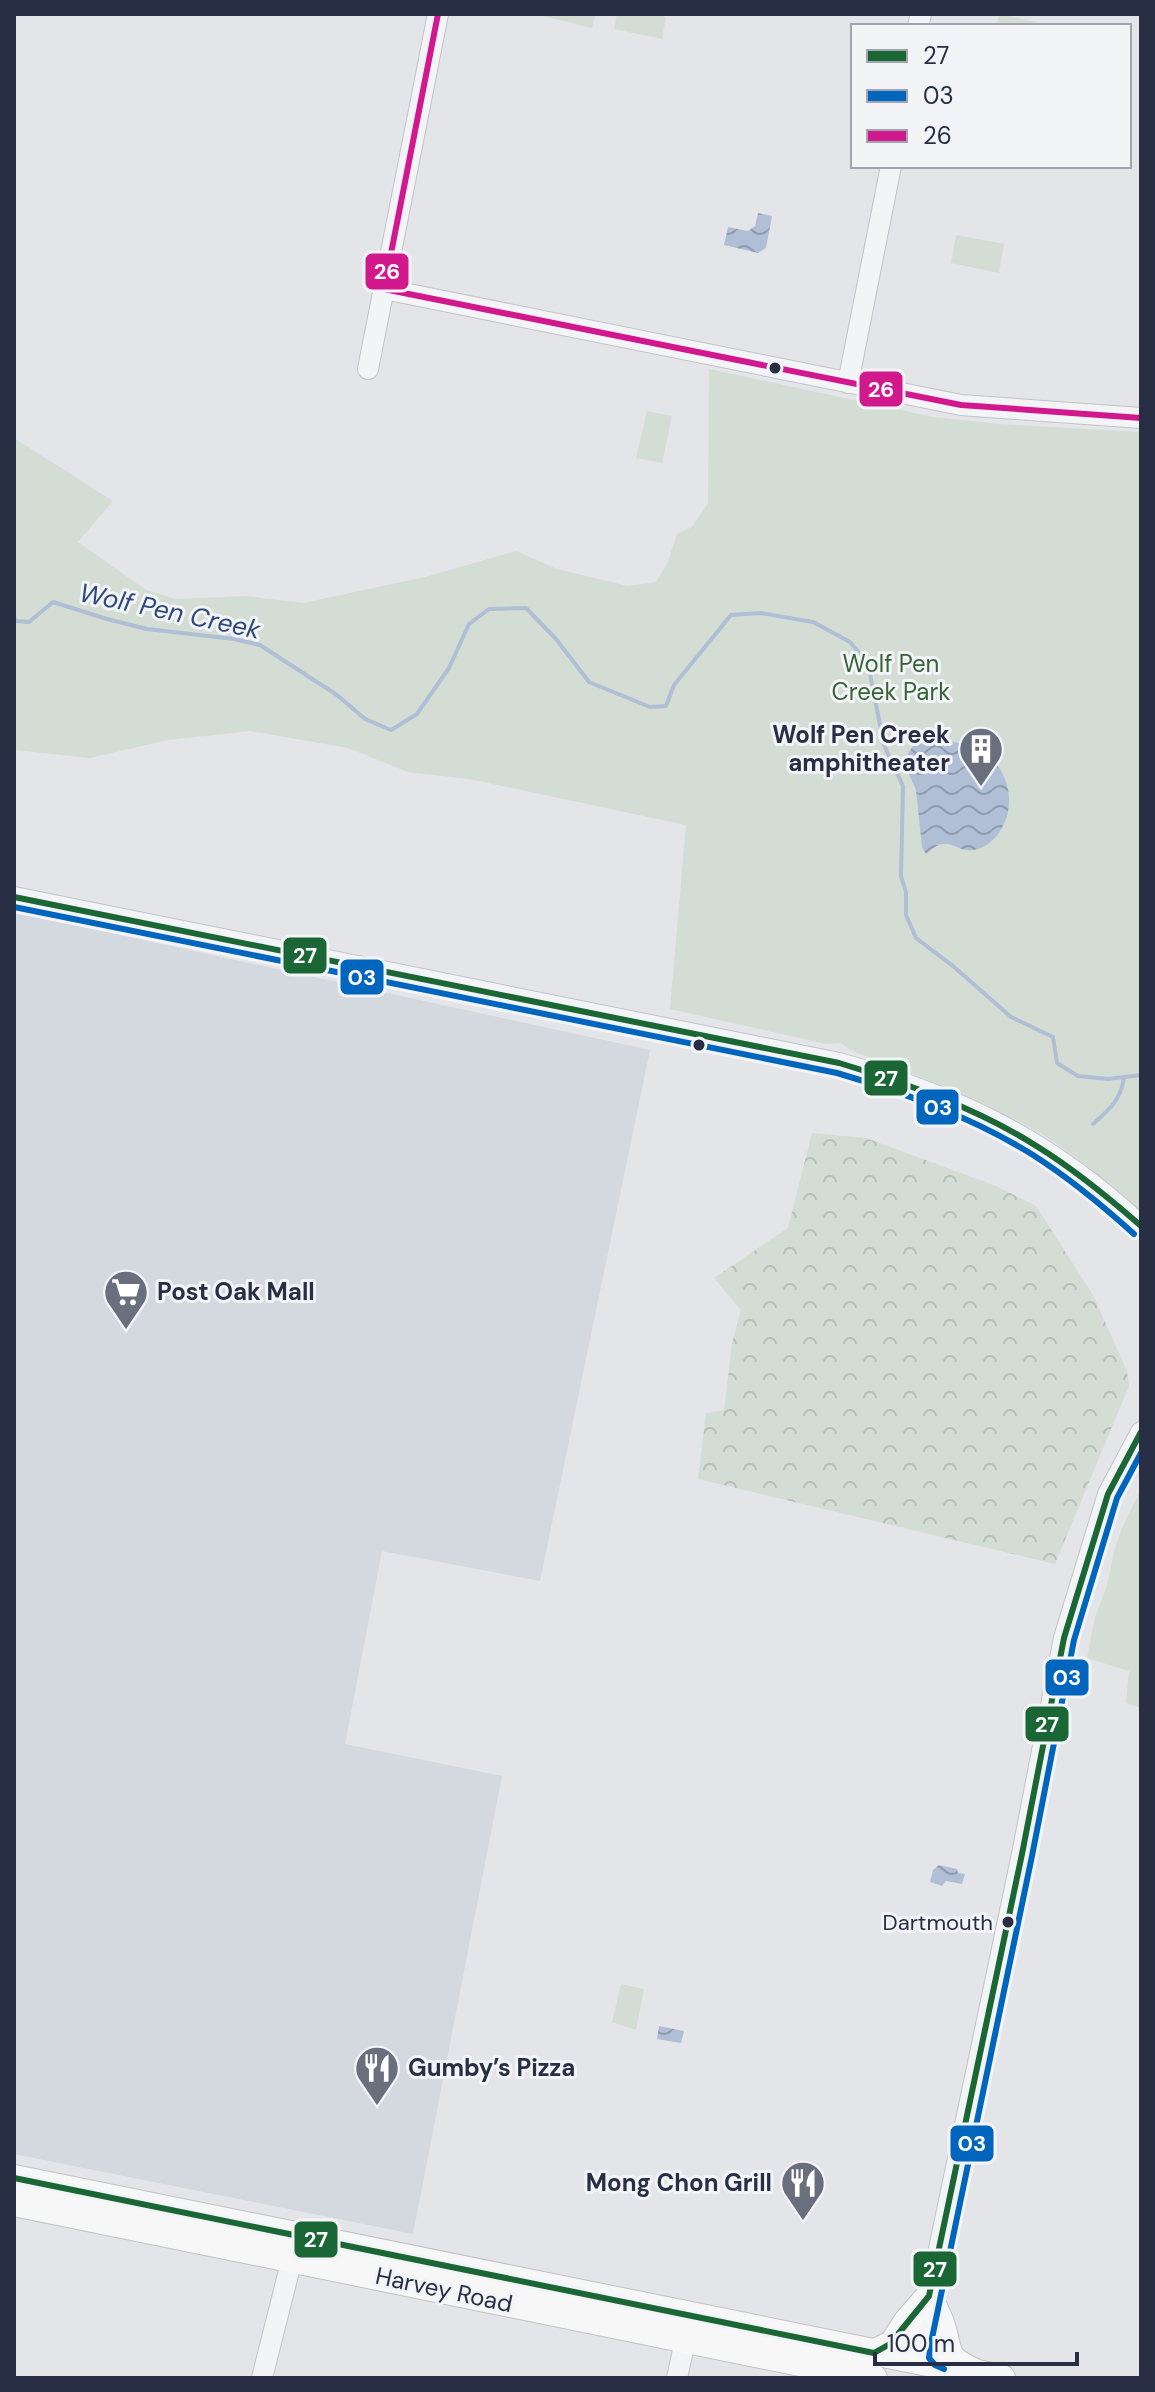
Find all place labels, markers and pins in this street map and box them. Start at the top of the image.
unlabelled marker [767,360,783,376]
place label: Wolf Pen Creek amphitheater [772,719,950,778]
building icon: Wolf Pen Creek amphitheater [957,725,1005,788]
unlabelled marker [691,1037,707,1053]
supermarket icon: Post Oak Mall [102,1268,150,1331]
place label: Post Oak Mall [157,1276,315,1307]
place label: Dartmouth [883,1908,993,1937]
marker: Dartmouth [1000,1914,1016,1930]
restaurant icon: Gumby’s Pizza [353,2044,401,2107]
place label: Gumby’s Pizza [408,2052,575,2083]
restaurant icon: Mong Chon Grill [779,2159,827,2222]
place label: Mong Chon Grill [586,2167,772,2198]

